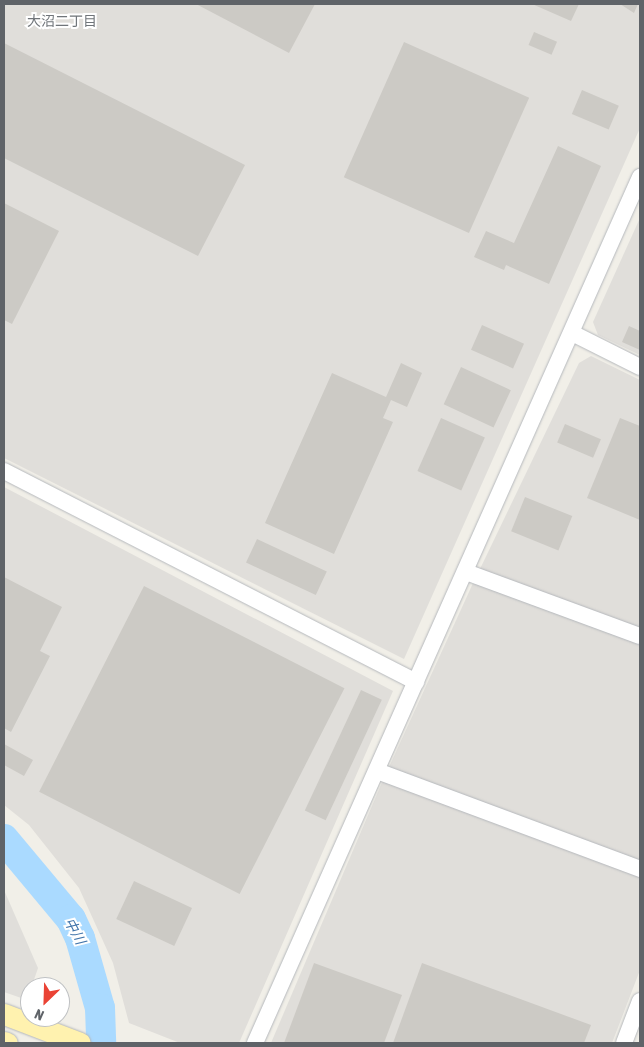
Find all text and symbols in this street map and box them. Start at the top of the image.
district label: 大沼二丁目 [27,13,97,29]
water label: 中川 [61,915,89,947]
north arrow [20,977,70,1027]
text: N [32,1006,46,1024]

